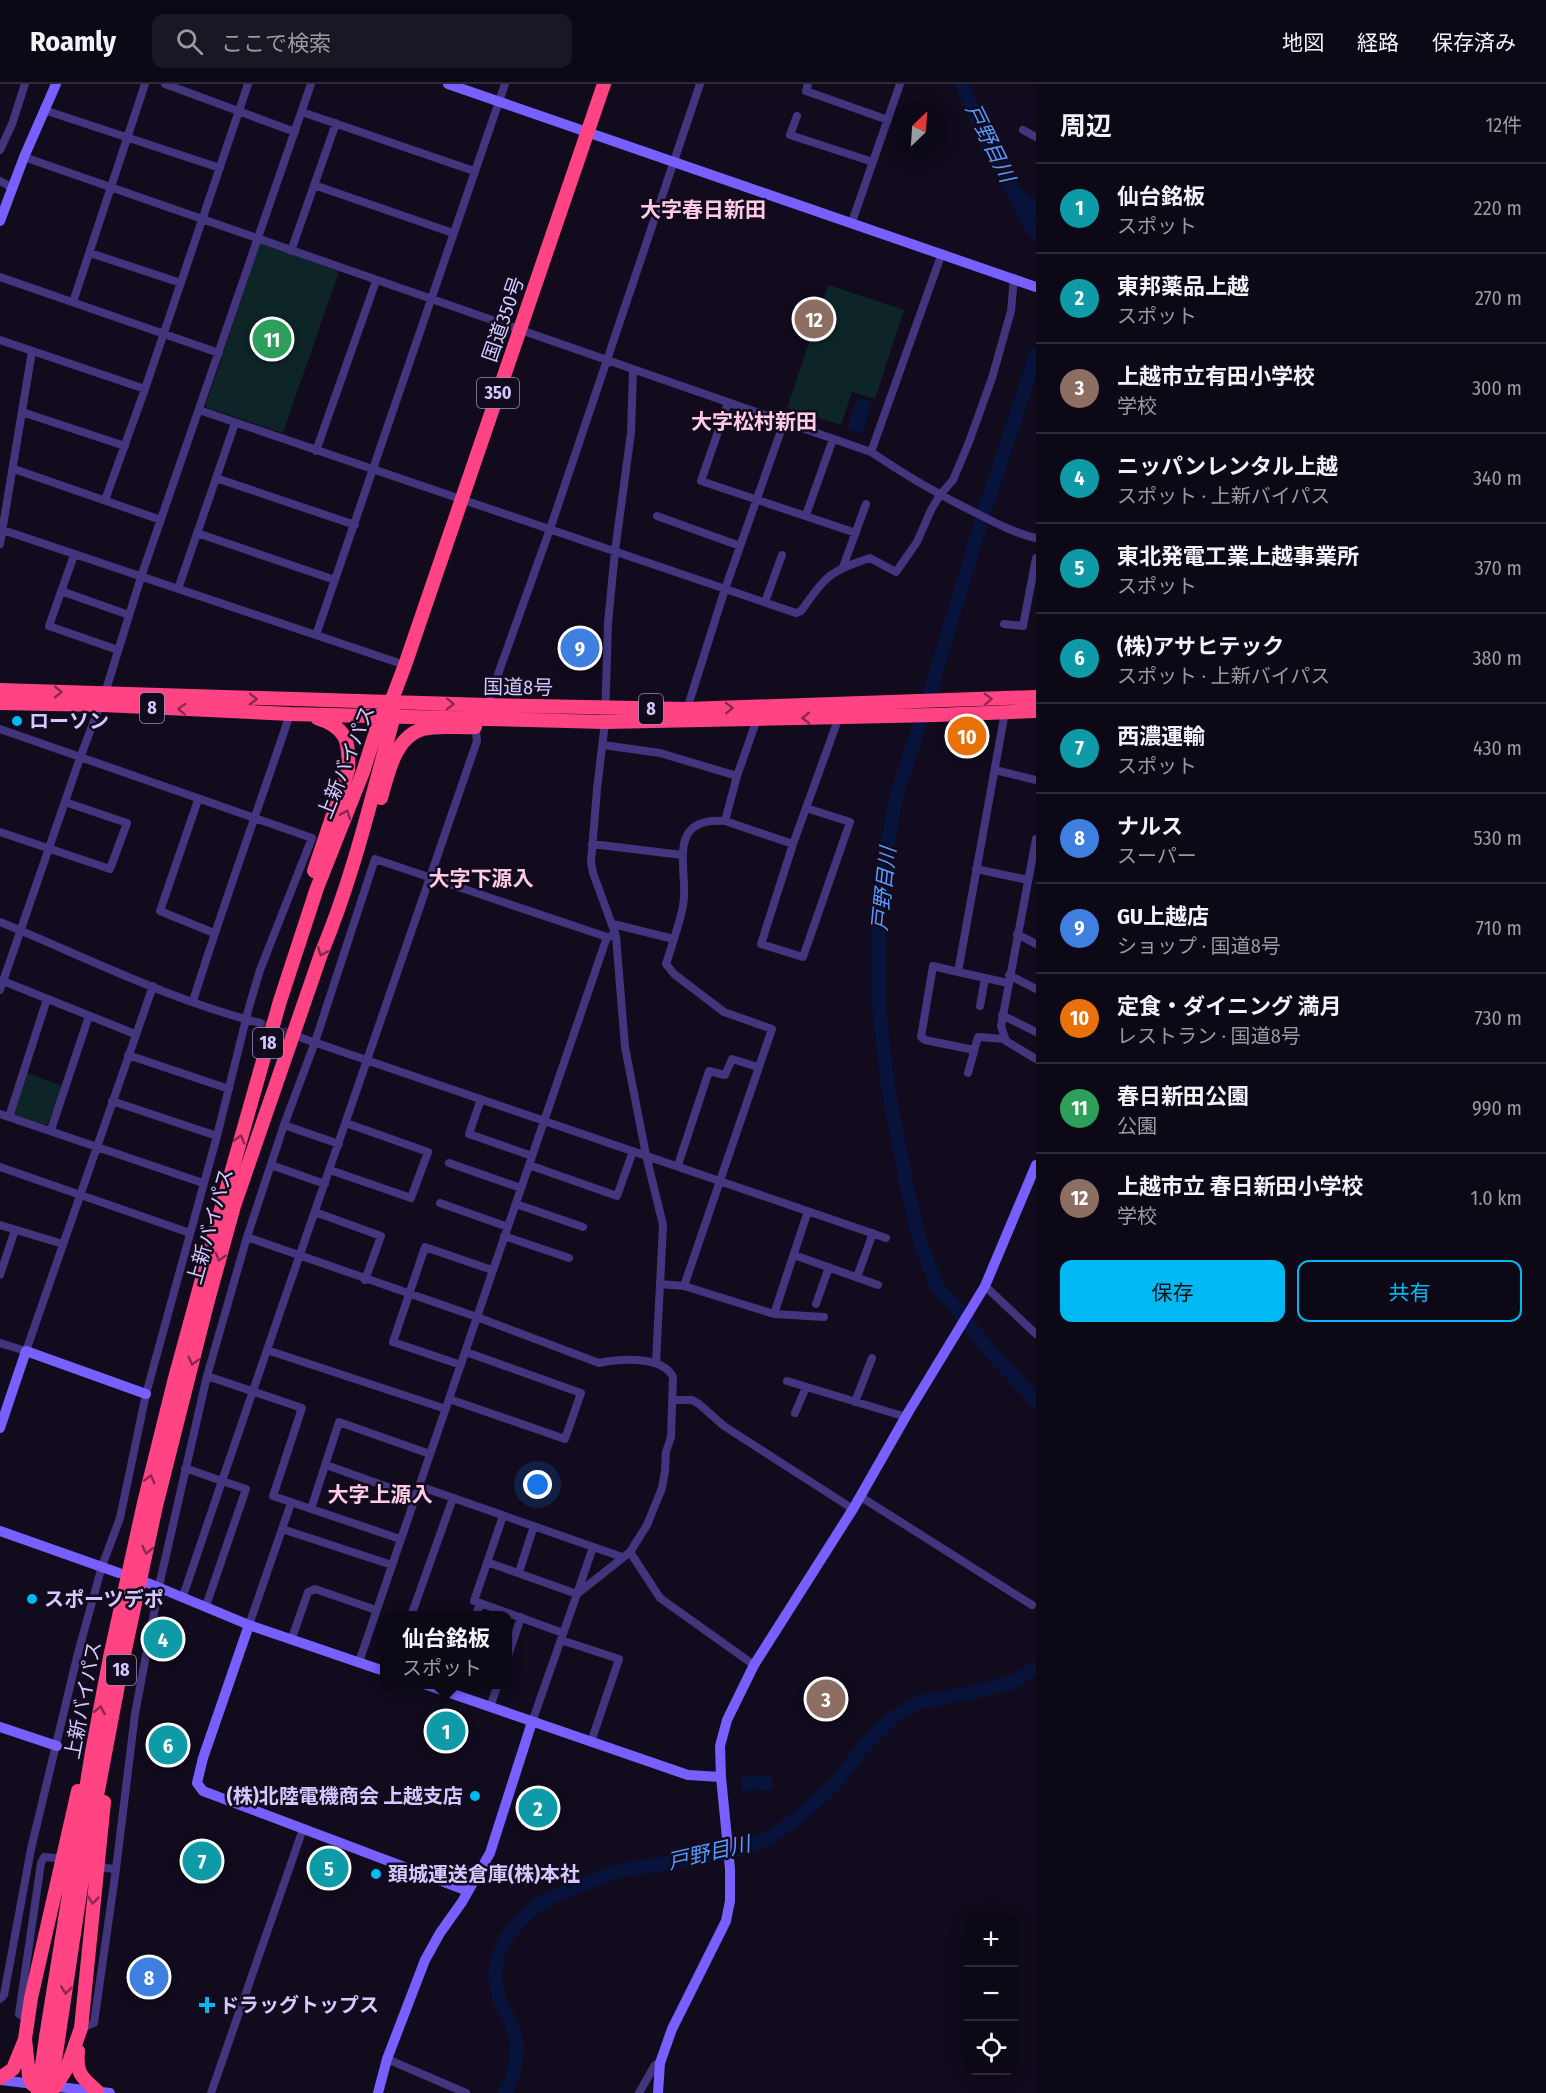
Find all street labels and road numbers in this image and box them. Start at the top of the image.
street label: 国道350号 [477,273,529,365]
road number: 350 [477,378,519,408]
street label: 国道8号 [483,674,553,700]
road number: 8 [140,693,164,723]
road number: 8 [639,694,663,724]
street label: 上新バイパス [312,702,380,822]
road number: 18 [253,1028,283,1058]
street label: 上新バイパス [182,1165,238,1287]
street label: 上新バイパス [60,1639,106,1761]
road number: 18 [106,1655,136,1685]

